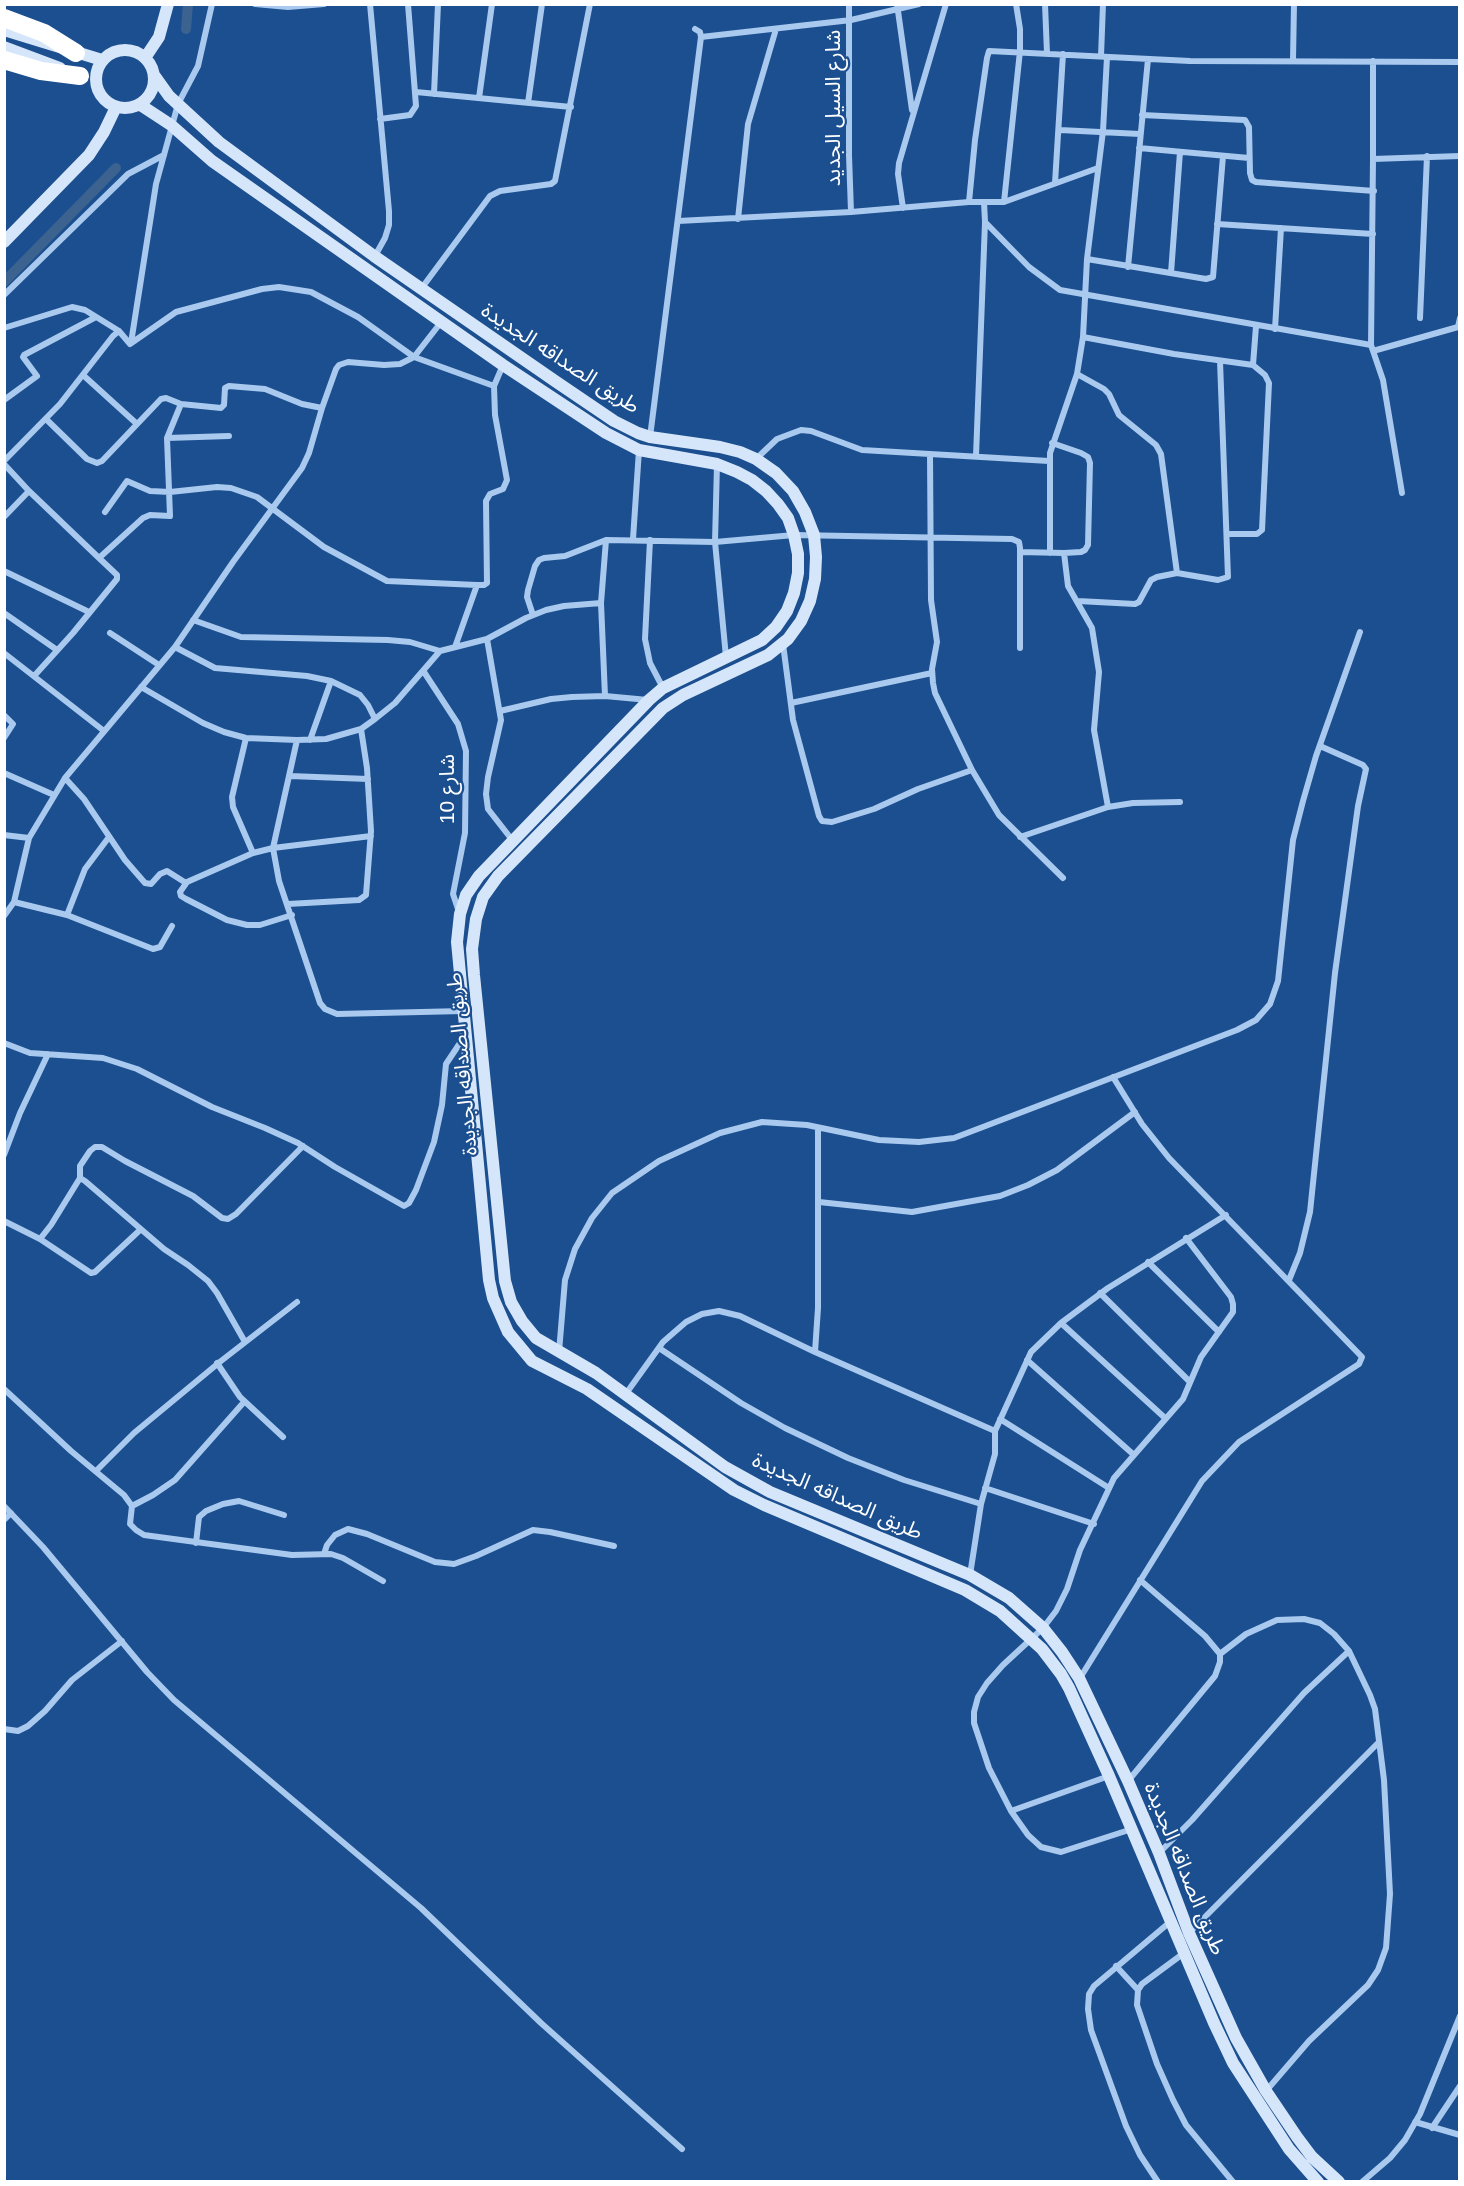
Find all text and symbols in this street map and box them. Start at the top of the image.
street label: شارع السيل الجديد [821,30,847,186]
street label: طريق الصداقه الجديدة [476,298,644,420]
street label: شارع 10 [435,754,461,824]
street label: طريق الصداقه الجديدة [442,971,484,1157]
street label: طريق الصداقه الجديدة [748,1448,926,1546]
street label: طريق الصداقه الجديدة [1138,1779,1230,1959]

